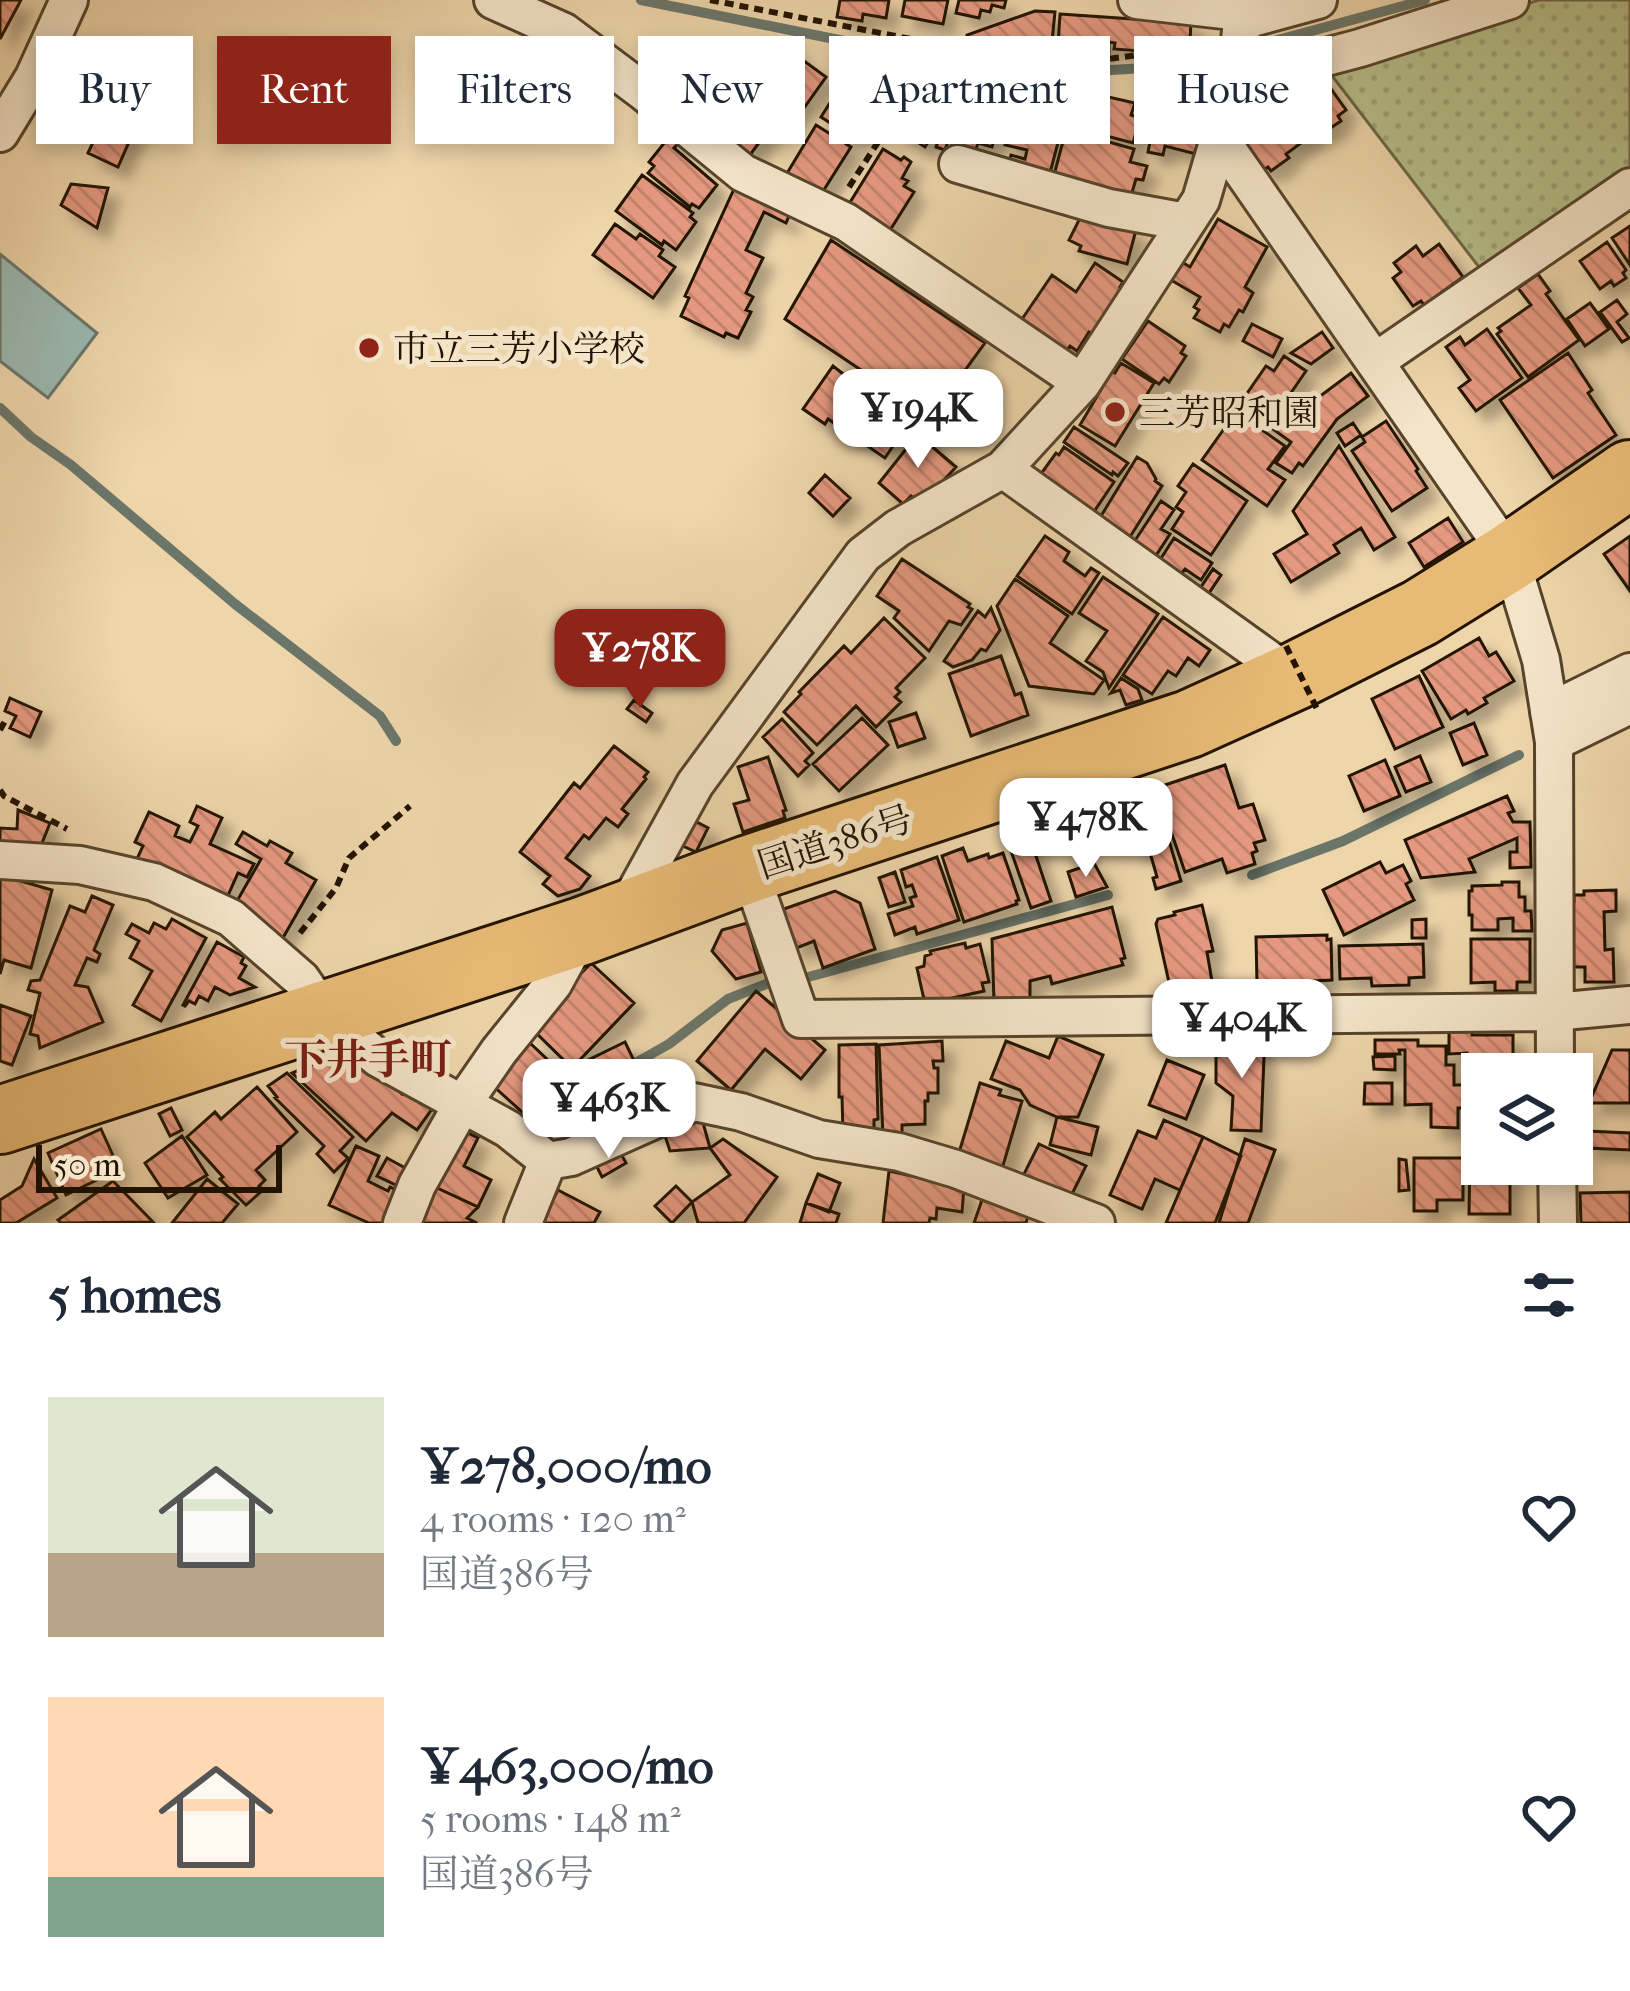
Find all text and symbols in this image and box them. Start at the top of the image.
chip: Buy [36,36,193,144]
chip: Rent [217,36,391,144]
chip: Filters [415,36,614,144]
chip: New [638,36,805,144]
chip: Apartment [829,36,1110,144]
chip: House [1134,36,1332,144]
place label: 市立三芳小学校 [393,328,645,370]
marker: 市立三芳小学校 [356,335,382,361]
pin: ¥194K [834,369,1002,471]
text: ¥194K [860,385,976,431]
place label: 三芳昭和園 [1139,392,1319,434]
marker: 三芳昭和園 [1102,399,1128,425]
pin: ¥278K [556,609,724,711]
text: ¥278K [581,625,699,671]
pin: ¥478K [1002,778,1170,880]
text: ¥478K [1027,794,1146,840]
street label: 国道386号 [753,797,918,887]
pin: ¥404K [1158,979,1326,1081]
text: ¥404K [1179,995,1305,1041]
district label: 下井手町 [284,1036,452,1085]
map controls [1461,1053,1593,1185]
button: layers [1461,1053,1593,1185]
pin: ¥463K [525,1059,693,1161]
text: ¥463K [550,1075,668,1121]
scale bar [36,1139,282,1192]
text: 50 m [54,1146,121,1185]
icon: filters [1516,1262,1582,1328]
text: 5 homes [48,1265,221,1325]
text: ¥278,000/mo [420,1436,712,1496]
icon: home [144,1445,288,1589]
icon: heart [1516,1484,1582,1550]
text: 4 rooms · 120 m² [420,1496,686,1542]
text: 国道386号 [420,1551,594,1597]
text: ¥463,000/mo [420,1736,714,1796]
icon: home [144,1745,288,1889]
icon: heart [1516,1784,1582,1850]
text: 5 rooms · 148 m² [420,1796,681,1842]
text: 国道386号 [420,1851,594,1897]

